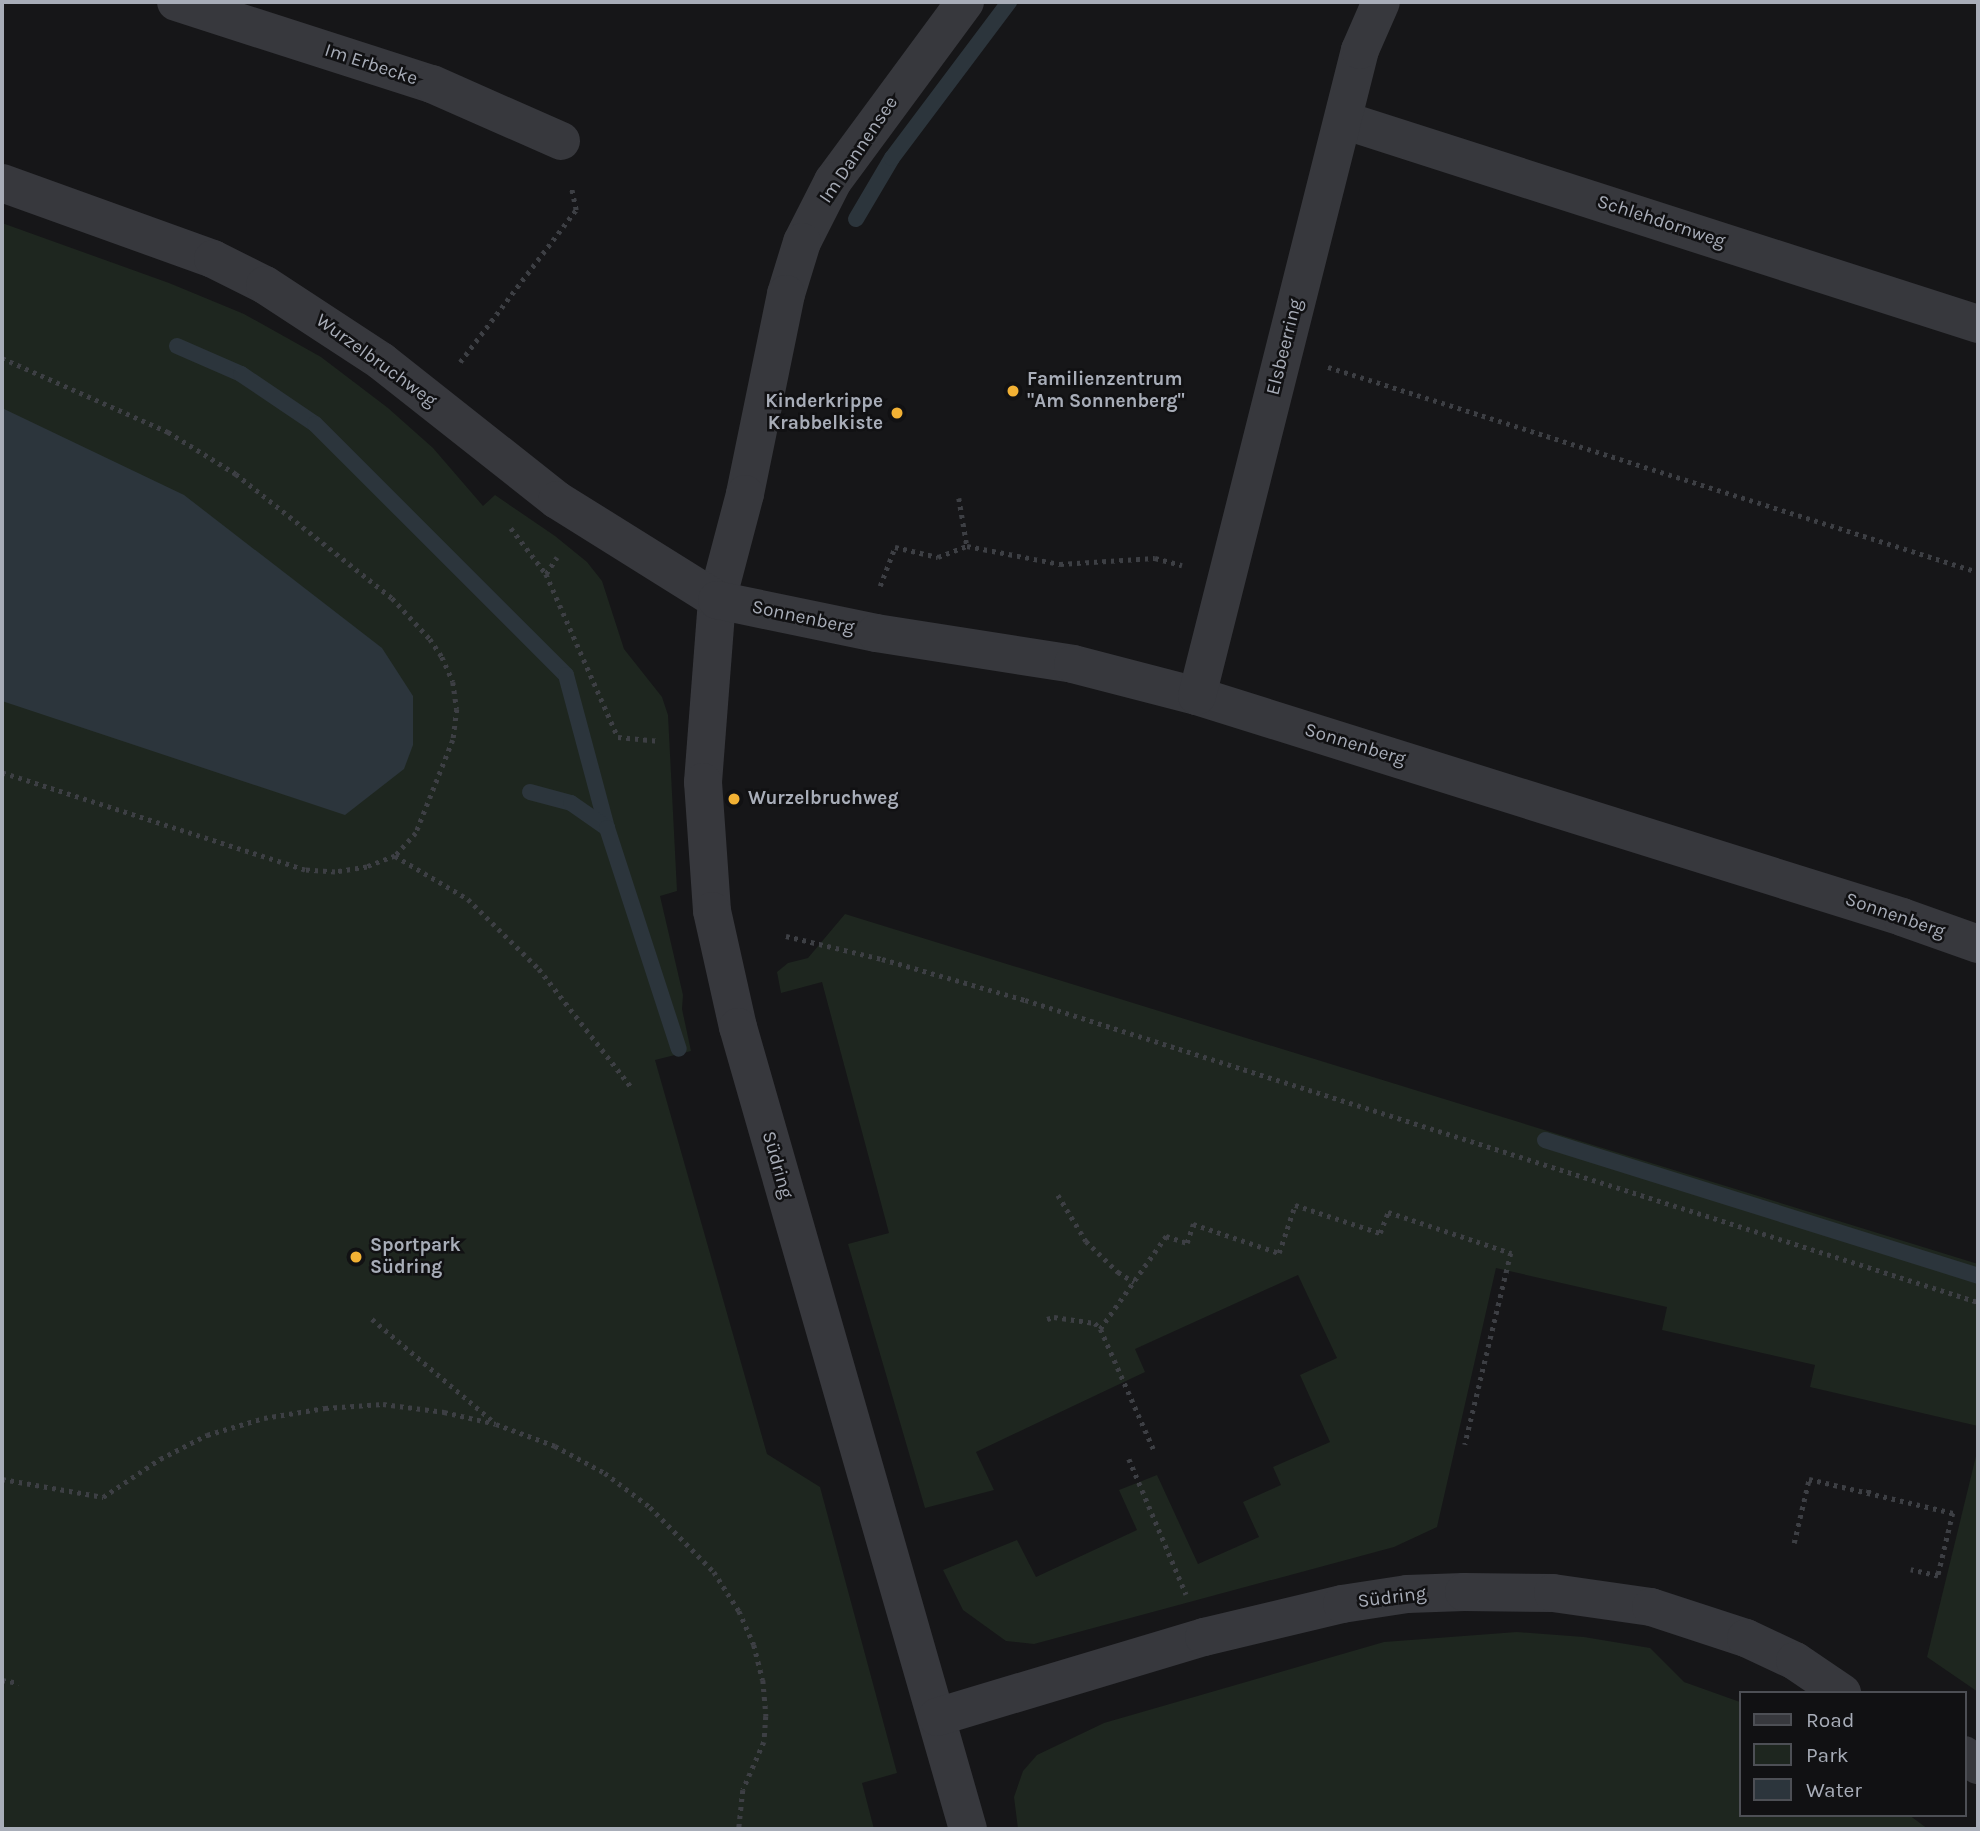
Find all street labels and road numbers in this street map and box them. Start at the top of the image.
street label: Im Erbecke [322,39,420,91]
street label: Im Dannensee [815,92,903,208]
street label: Schlehdornweg [1594,191,1728,253]
street label: Elsbeerring [1262,297,1308,397]
street label: Wurzelbruchweg [311,309,441,413]
street label: Sonnenberg [750,596,856,640]
street label: Sonnenberg [1302,719,1408,771]
street label: Sonnenberg [1842,888,1948,944]
street label: Südring [757,1129,797,1201]
street label: Südring [1356,1582,1428,1614]

